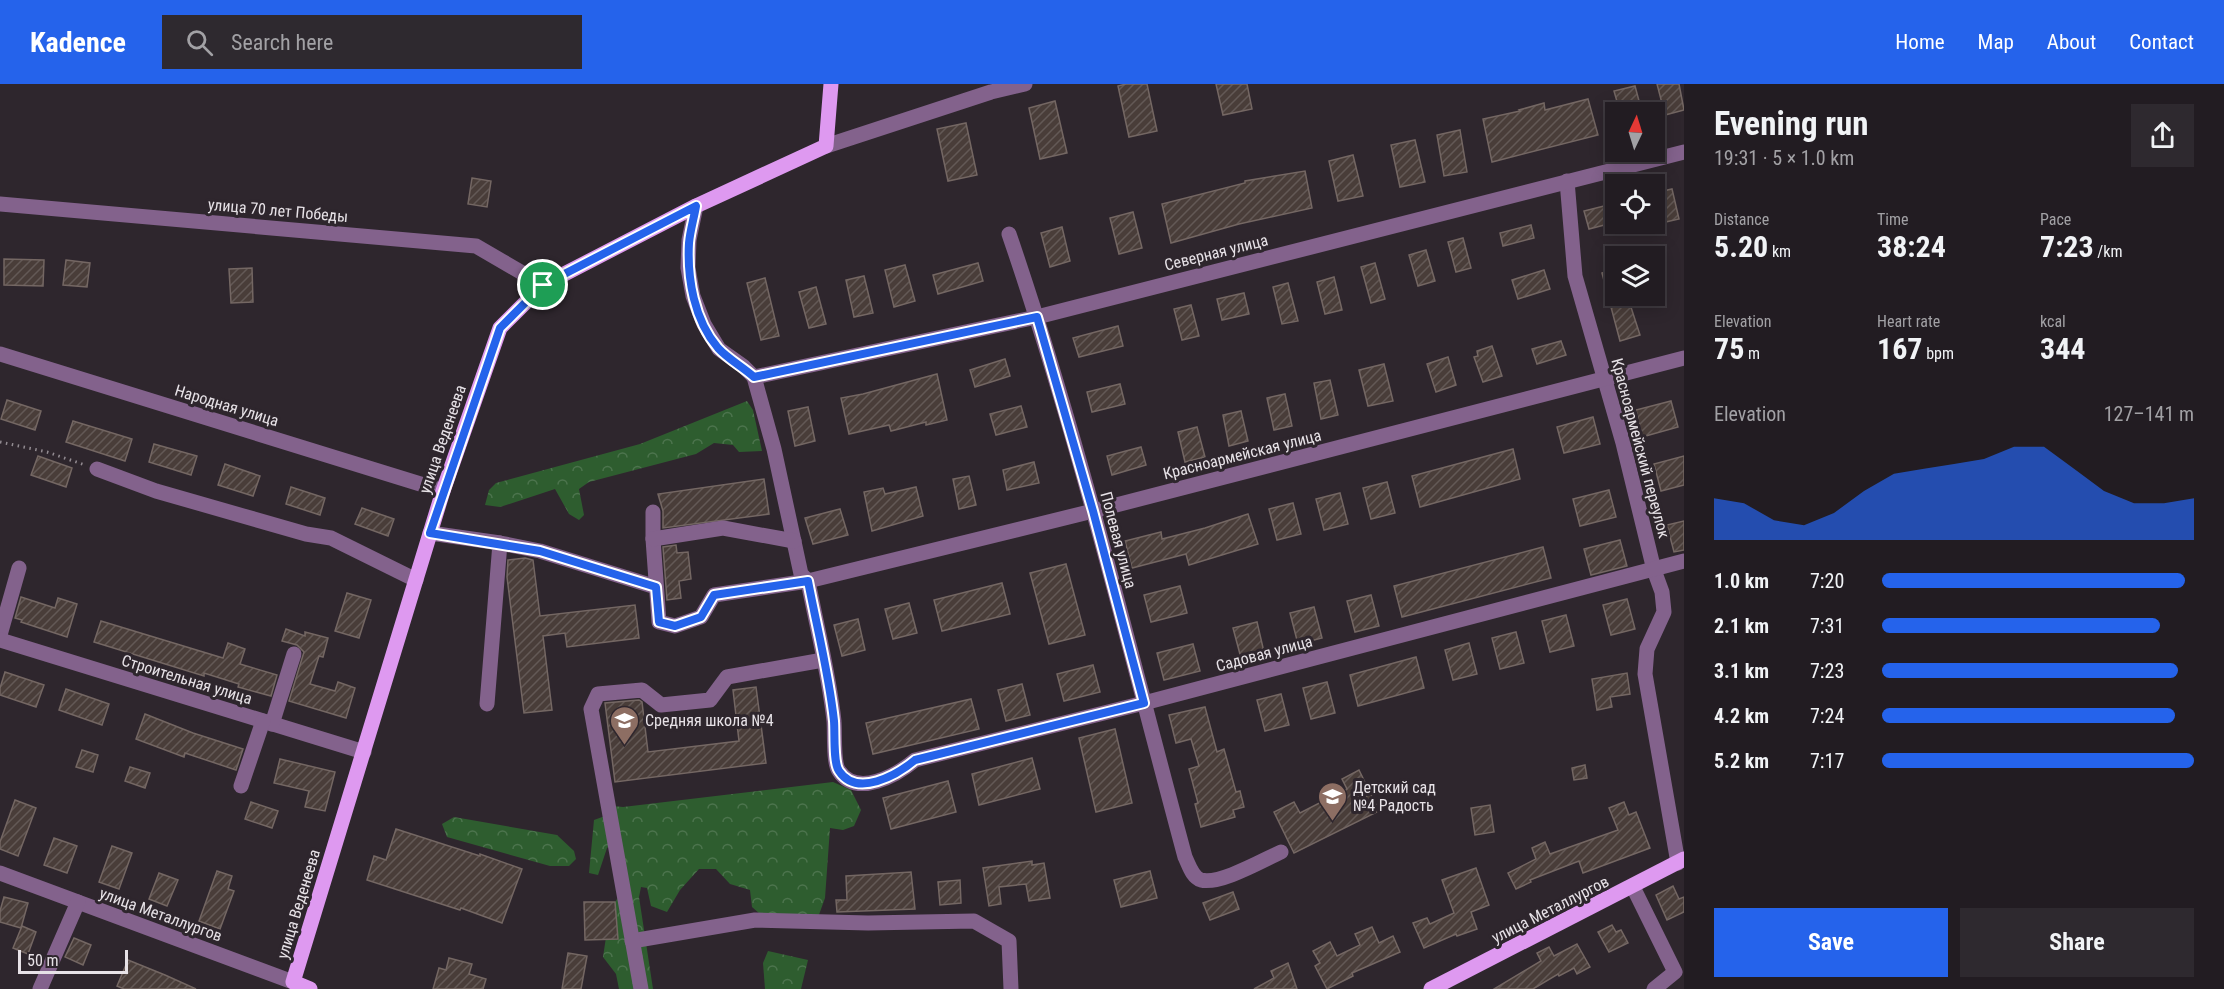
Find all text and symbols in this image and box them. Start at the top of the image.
search box [162,15,582,69]
text: Kadence [30,26,126,59]
icon: search [183,26,216,59]
text: Search here [231,30,333,55]
text: Home [1895,30,1945,54]
text: Map [1978,30,2014,54]
text: About [2047,30,2096,54]
text: Contact [2129,30,2194,54]
north arrow [1605,102,1665,162]
map controls [1605,102,1665,306]
text: Evening run [1714,104,1869,143]
button: share [2131,104,2194,167]
text: 19:31 · 5 × 1.0 km [1714,146,1854,170]
button: locate [1605,174,1665,234]
street label: улица 70 лет Победы [207,195,349,226]
text: Distance [1714,210,1769,229]
text: Time [1877,210,1909,229]
text: Pace [2040,210,2071,229]
text: 5.20 [1714,229,1768,264]
text: 38:24 [1877,229,1946,264]
text: 7:23 [2040,229,2094,264]
street label: Северная улица [1162,230,1270,275]
text: km [1768,242,1791,261]
text: /km [2094,242,2123,261]
button: layers [1605,246,1665,306]
pin [517,259,568,310]
icon: arrive [526,268,559,301]
text: Elevation [1714,312,1772,331]
text: Heart rate [1877,312,1940,331]
text: kcal [2040,312,2066,331]
text: 75 [1714,331,1744,366]
text: 167 [1877,331,1922,366]
text: 344 [2040,331,2085,366]
text: m [1744,344,1760,363]
text: bpm [1922,344,1954,363]
street label: Красноармейский переулок [1607,356,1674,541]
street label: Народная улица [173,381,281,430]
street label: улица Веденеева [415,382,470,496]
text: Elevation [1714,402,1786,426]
text: 127–141 m [2104,402,2194,426]
street label: Красноармейская улица [1161,426,1323,483]
street label: Полевая улица [1096,490,1141,591]
text: 1.0 km [1714,569,1769,593]
text: 7:20 [1810,569,1844,593]
text: 2.1 km [1714,614,1769,638]
text: 7:31 [1810,614,1844,638]
street label: Садовая улица [1214,631,1314,675]
street label: Строительная улица [119,651,254,708]
text: 3.1 km [1714,659,1769,683]
text: 7:23 [1810,659,1844,683]
school or university icon: Средняя школа №4 [608,704,640,746]
text: 4.2 km [1714,704,1769,728]
text: 7:24 [1810,704,1844,728]
place label: Средняя школа №4 [645,711,774,730]
text: 5.2 km [1714,749,1769,773]
text: 7:17 [1810,749,1844,773]
place label: Детский сад №4 Радость [1353,778,1436,815]
school or university icon: Детский сад №4 Радость [1316,780,1348,822]
street label: улица Веденеева [273,847,324,961]
street label: улица Металлургов [1488,872,1612,947]
street label: улица Металлургов [97,883,225,945]
button: Save [1714,908,1948,977]
button: Share [1960,908,2194,977]
scale bar [18,947,128,974]
text: 50 m [27,951,59,970]

